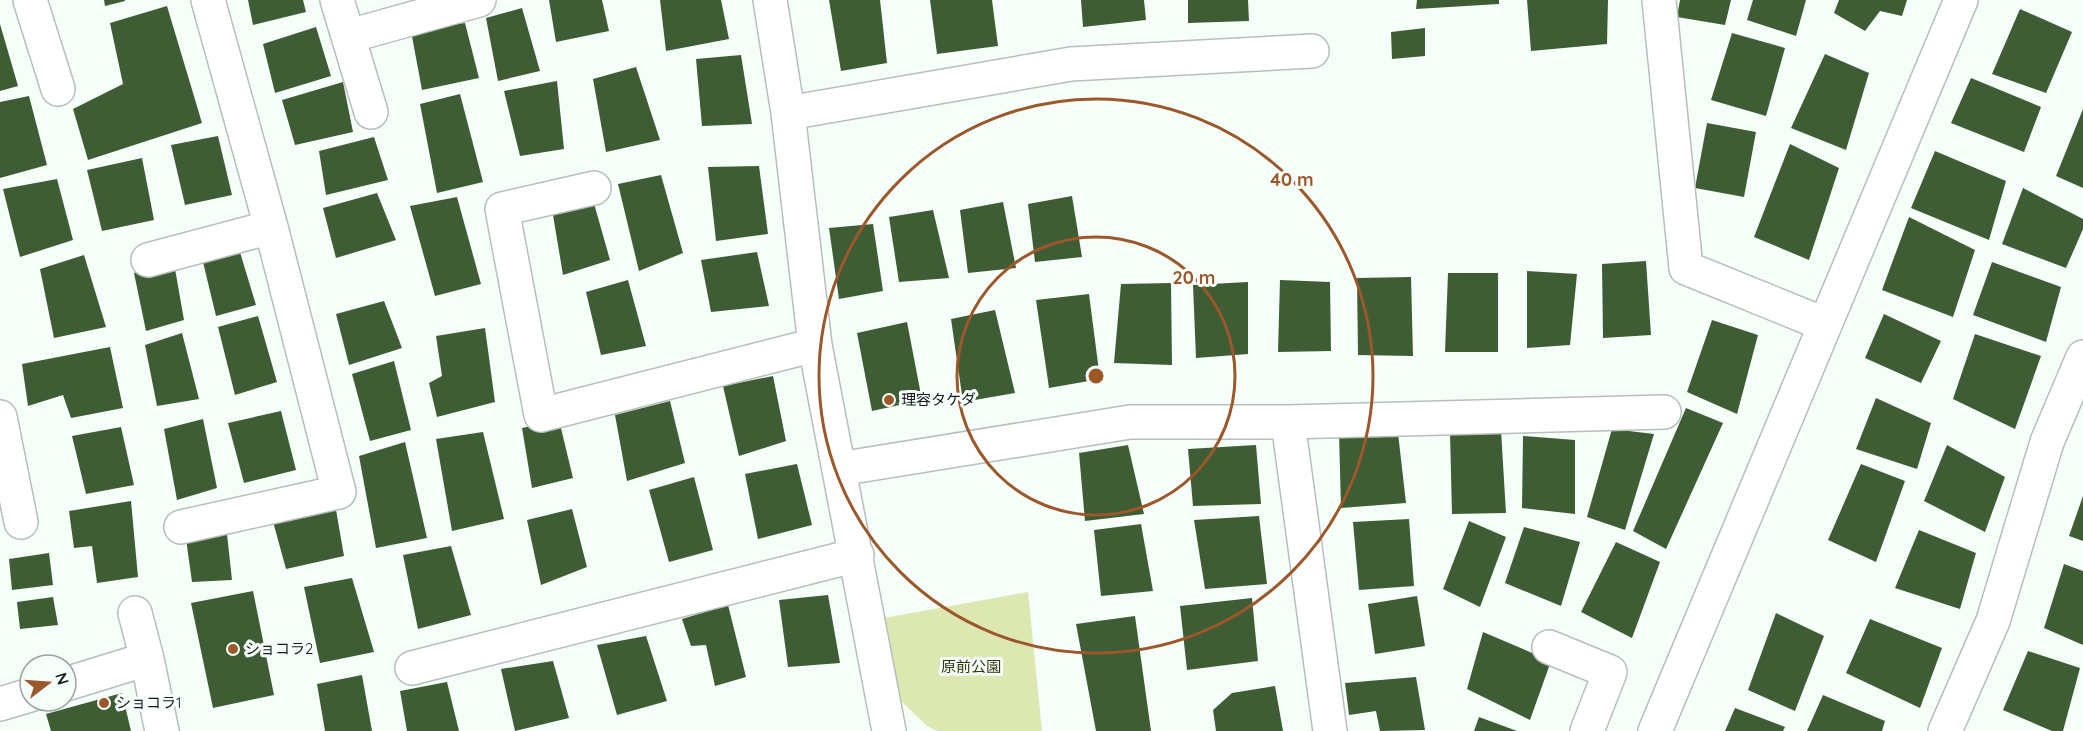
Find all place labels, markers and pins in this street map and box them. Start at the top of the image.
centre of rings [1086,366,1106,386]
place label: 理容タケダ [901,390,976,409]
marker: 理容タケダ [882,393,896,407]
place label: ショコラ2 [245,639,313,658]
marker: ショコラ2 [226,642,240,656]
place label: ショコラ1 [116,693,182,712]
marker: ショコラ1 [97,696,111,710]

